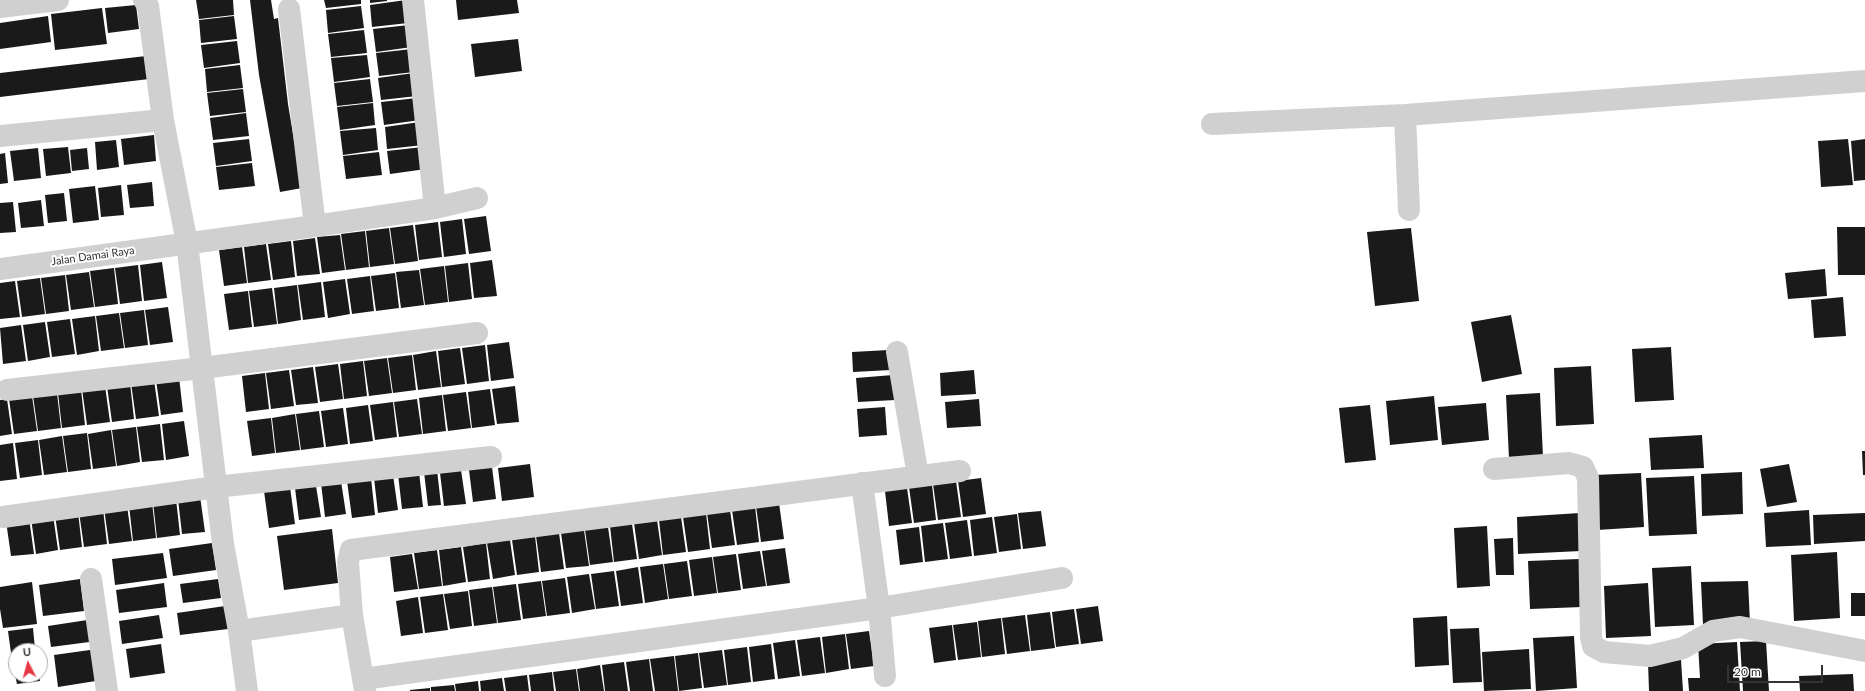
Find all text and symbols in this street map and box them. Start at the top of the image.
street label: Jalan Damai Raya [51,244,135,268]
north arrow [8,643,48,683]
text: U [22,645,32,658]
scale bar [1729,657,1825,683]
text: 20 m [1734,664,1761,679]

